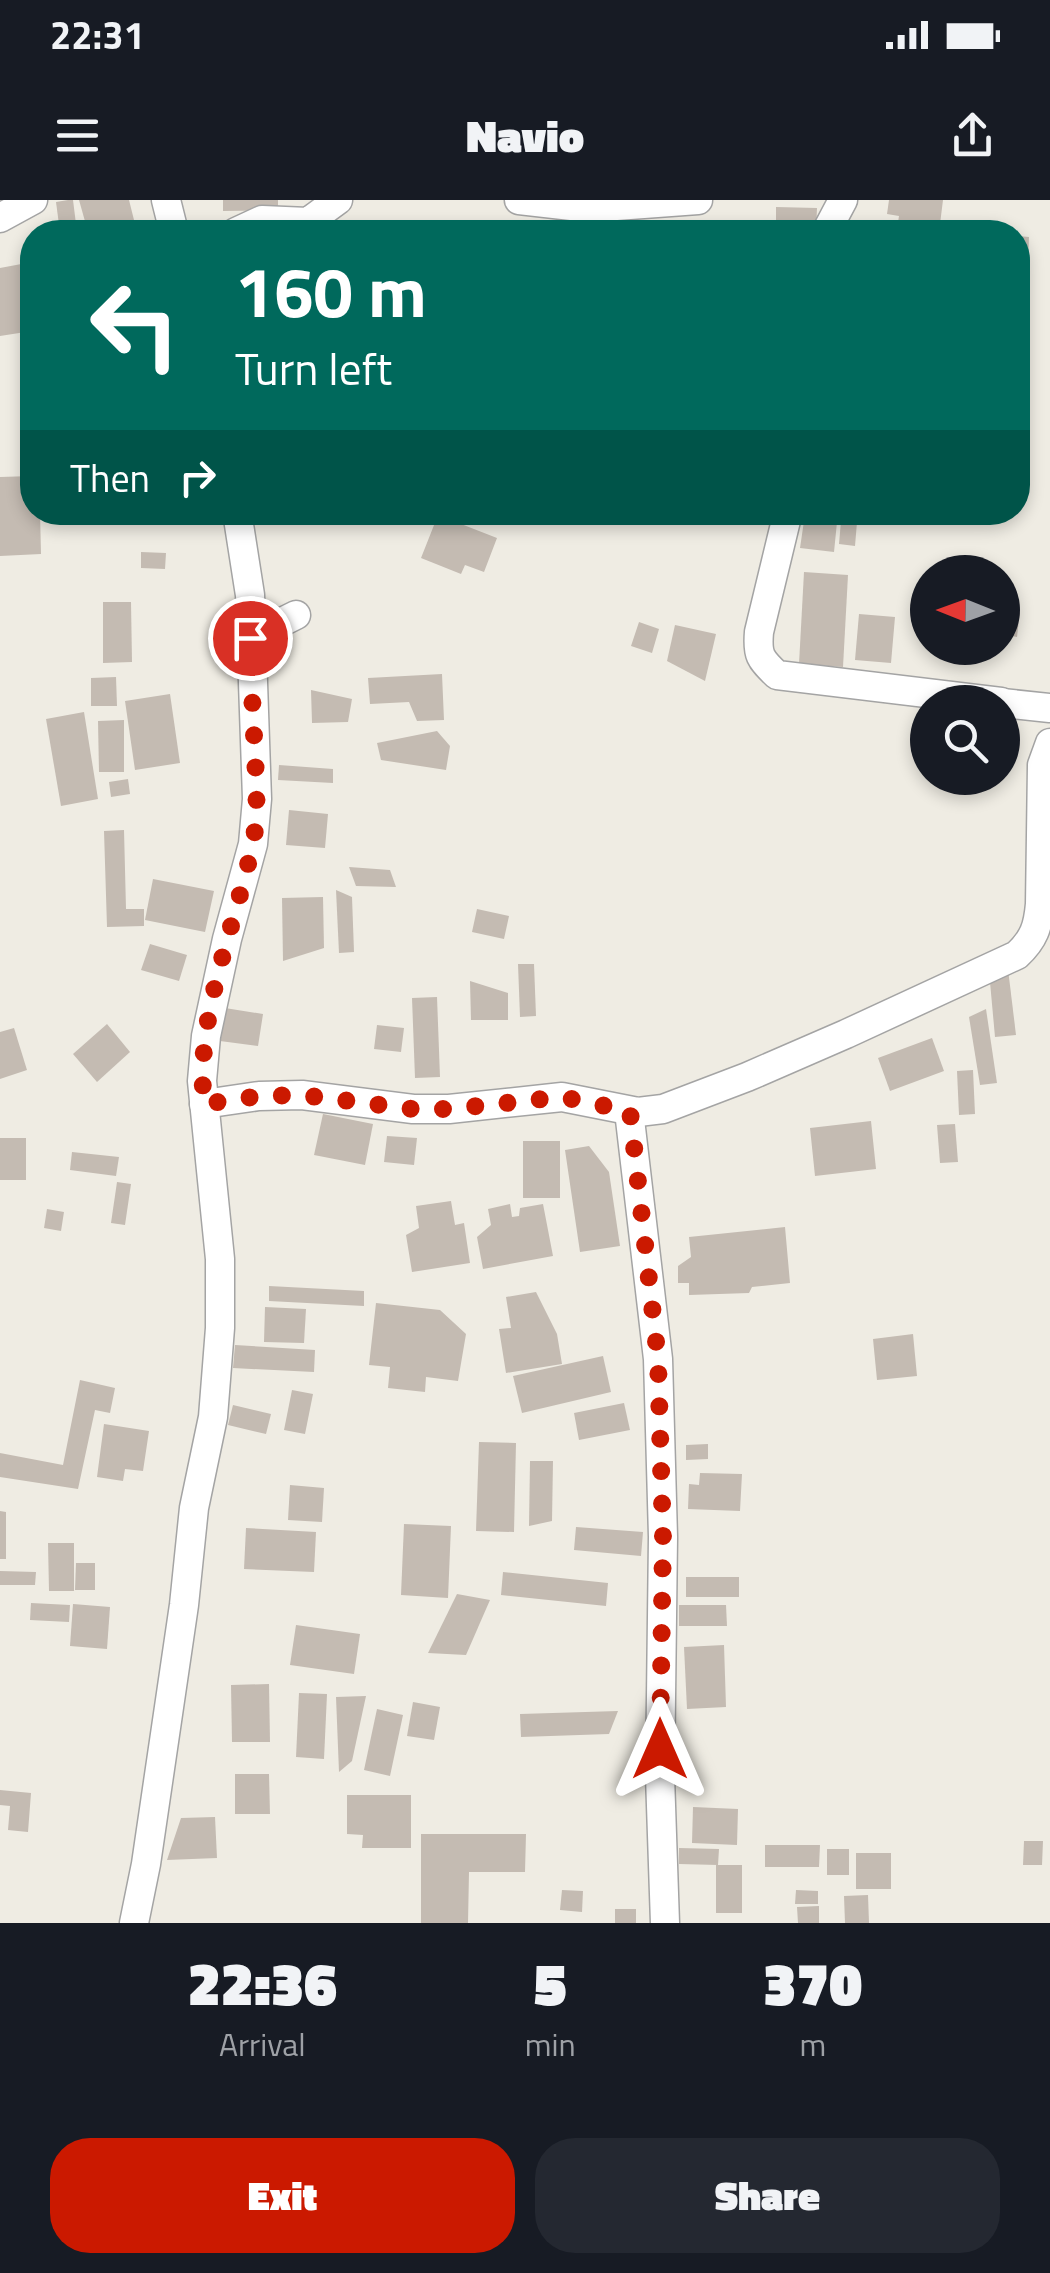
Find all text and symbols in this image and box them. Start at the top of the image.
text: 22:31 [50,6,145,64]
text: Navio [466,101,584,169]
icon: menu [50,108,105,163]
icon: share [945,108,1000,163]
text: 160 m [235,238,427,344]
icon: left [70,260,200,390]
text: Turn left [235,334,392,402]
text: Then [70,449,150,507]
icon: right [170,450,225,505]
north arrow [910,555,1020,665]
map controls [910,555,1020,795]
pin [208,596,293,681]
icon: arrive [223,611,278,666]
button: search [910,685,1020,795]
position arrow [608,1697,712,1801]
text: 22:36 [188,1937,337,2028]
text: 5 [534,1937,567,2028]
text: 370 [763,1937,862,2028]
text: Arrival [219,2020,306,2068]
text: min [525,2020,576,2068]
text: m [799,2020,826,2068]
button: Exit [50,2138,515,2253]
button: Share [535,2138,1000,2253]

